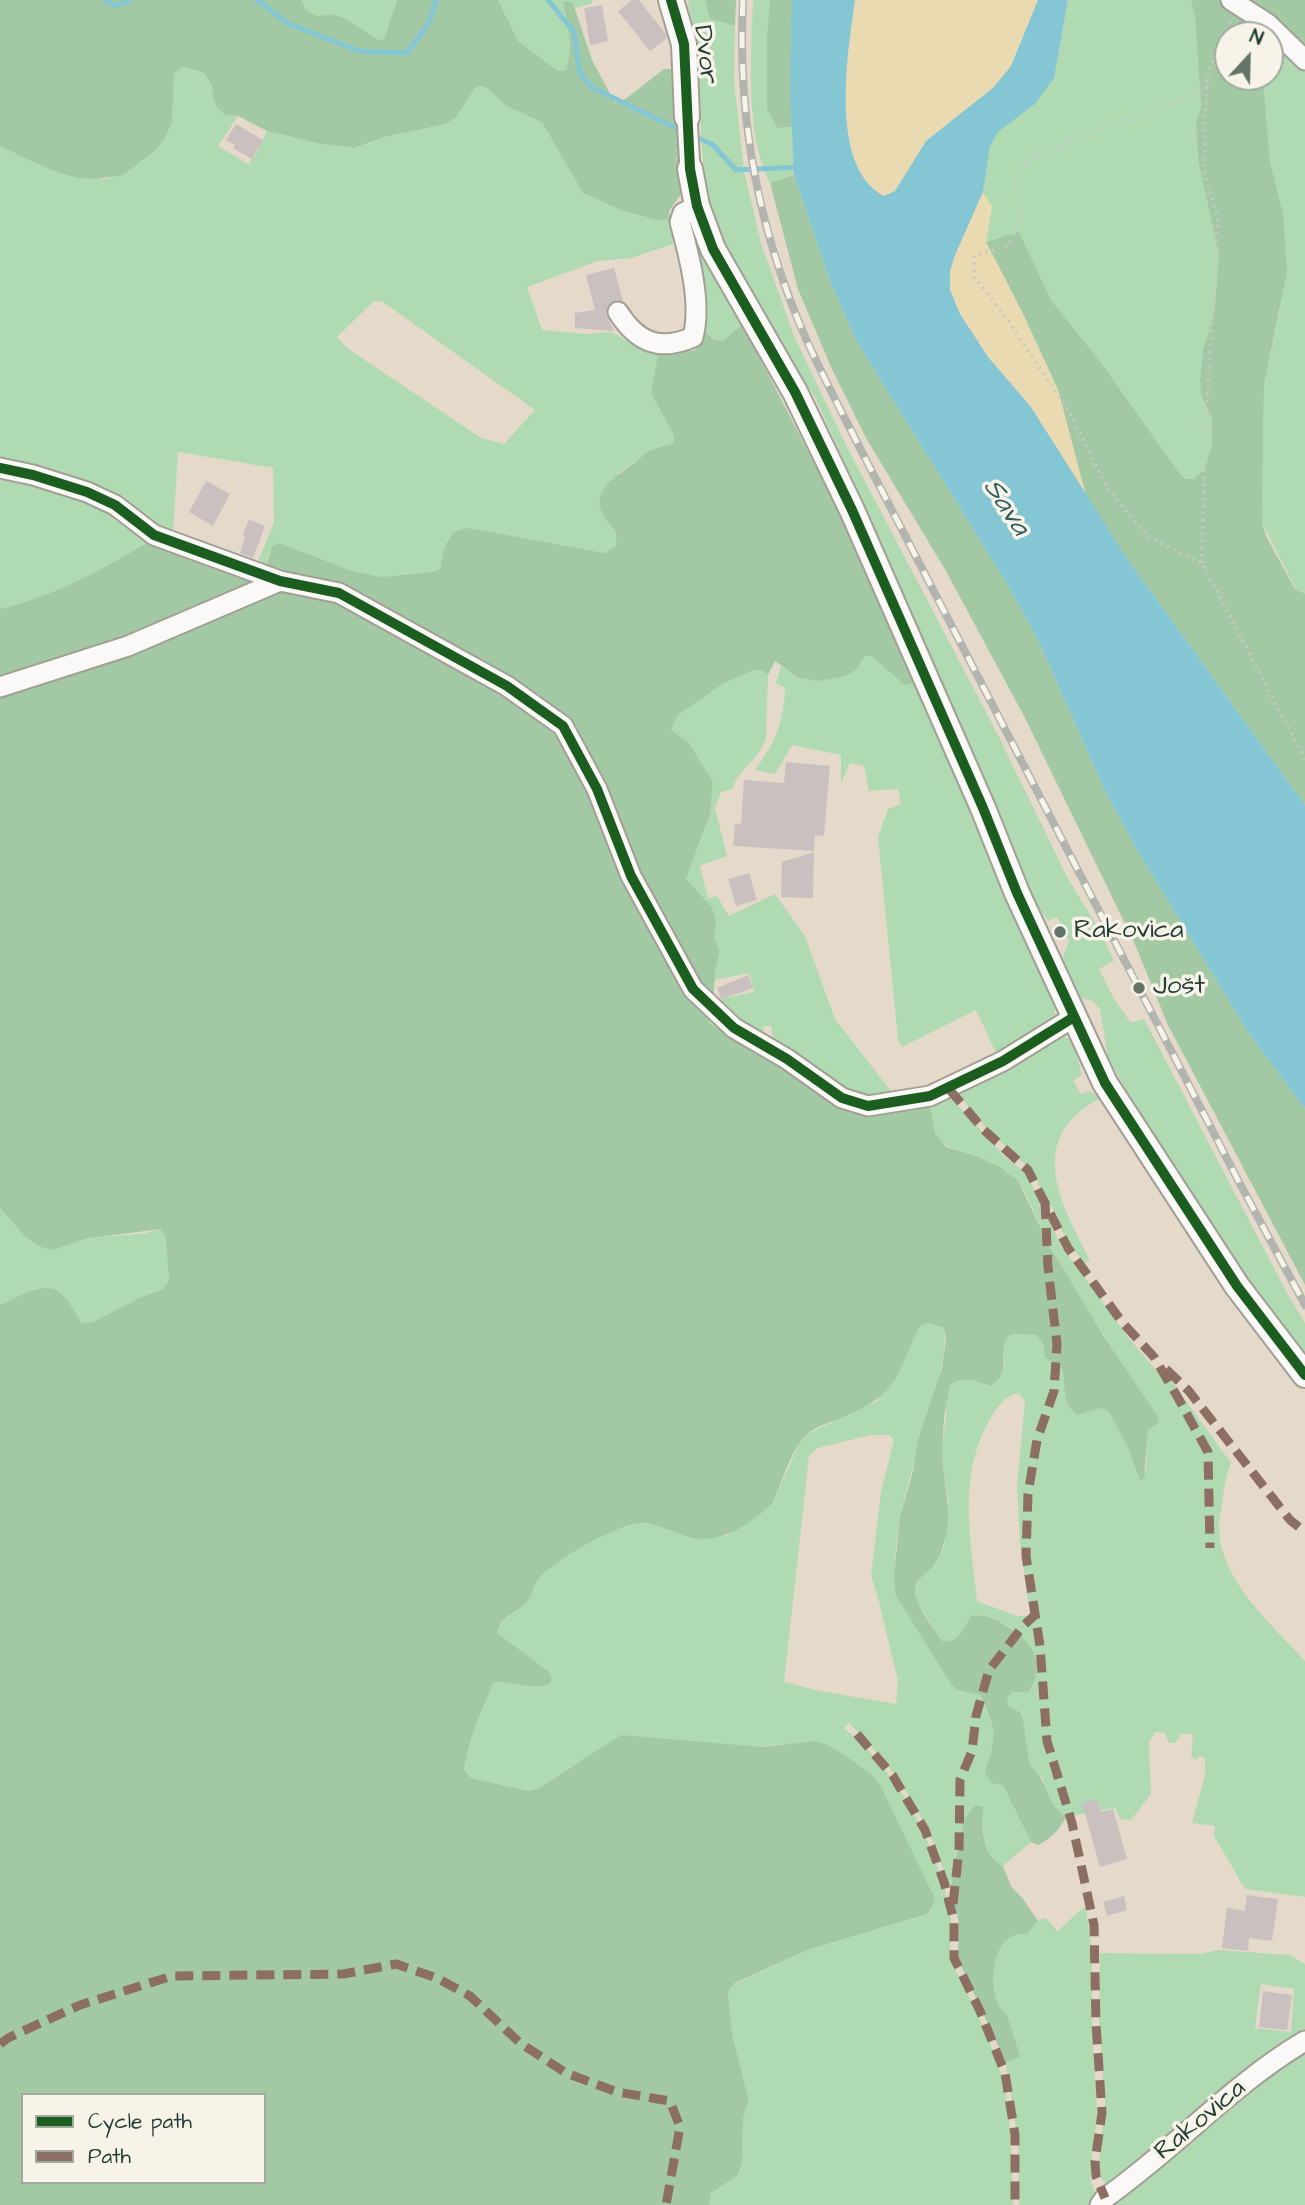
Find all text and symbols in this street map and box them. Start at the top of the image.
north arrow [1214,21,1284,91]
text: N [1246,23,1267,53]
street label: Dvor [685,24,723,86]
water label: Sava [974,473,1036,543]
place label: Rakovica [1074,916,1183,948]
marker: Rakovica [1052,924,1068,940]
place label: Jošt [1153,972,1205,1004]
marker: Jošt [1131,980,1147,996]
street label: Rakovica [1149,2074,1253,2168]
legend [21,2093,266,2184]
text: Cycle path [88,2107,192,2136]
text: Path [88,2142,131,2171]

